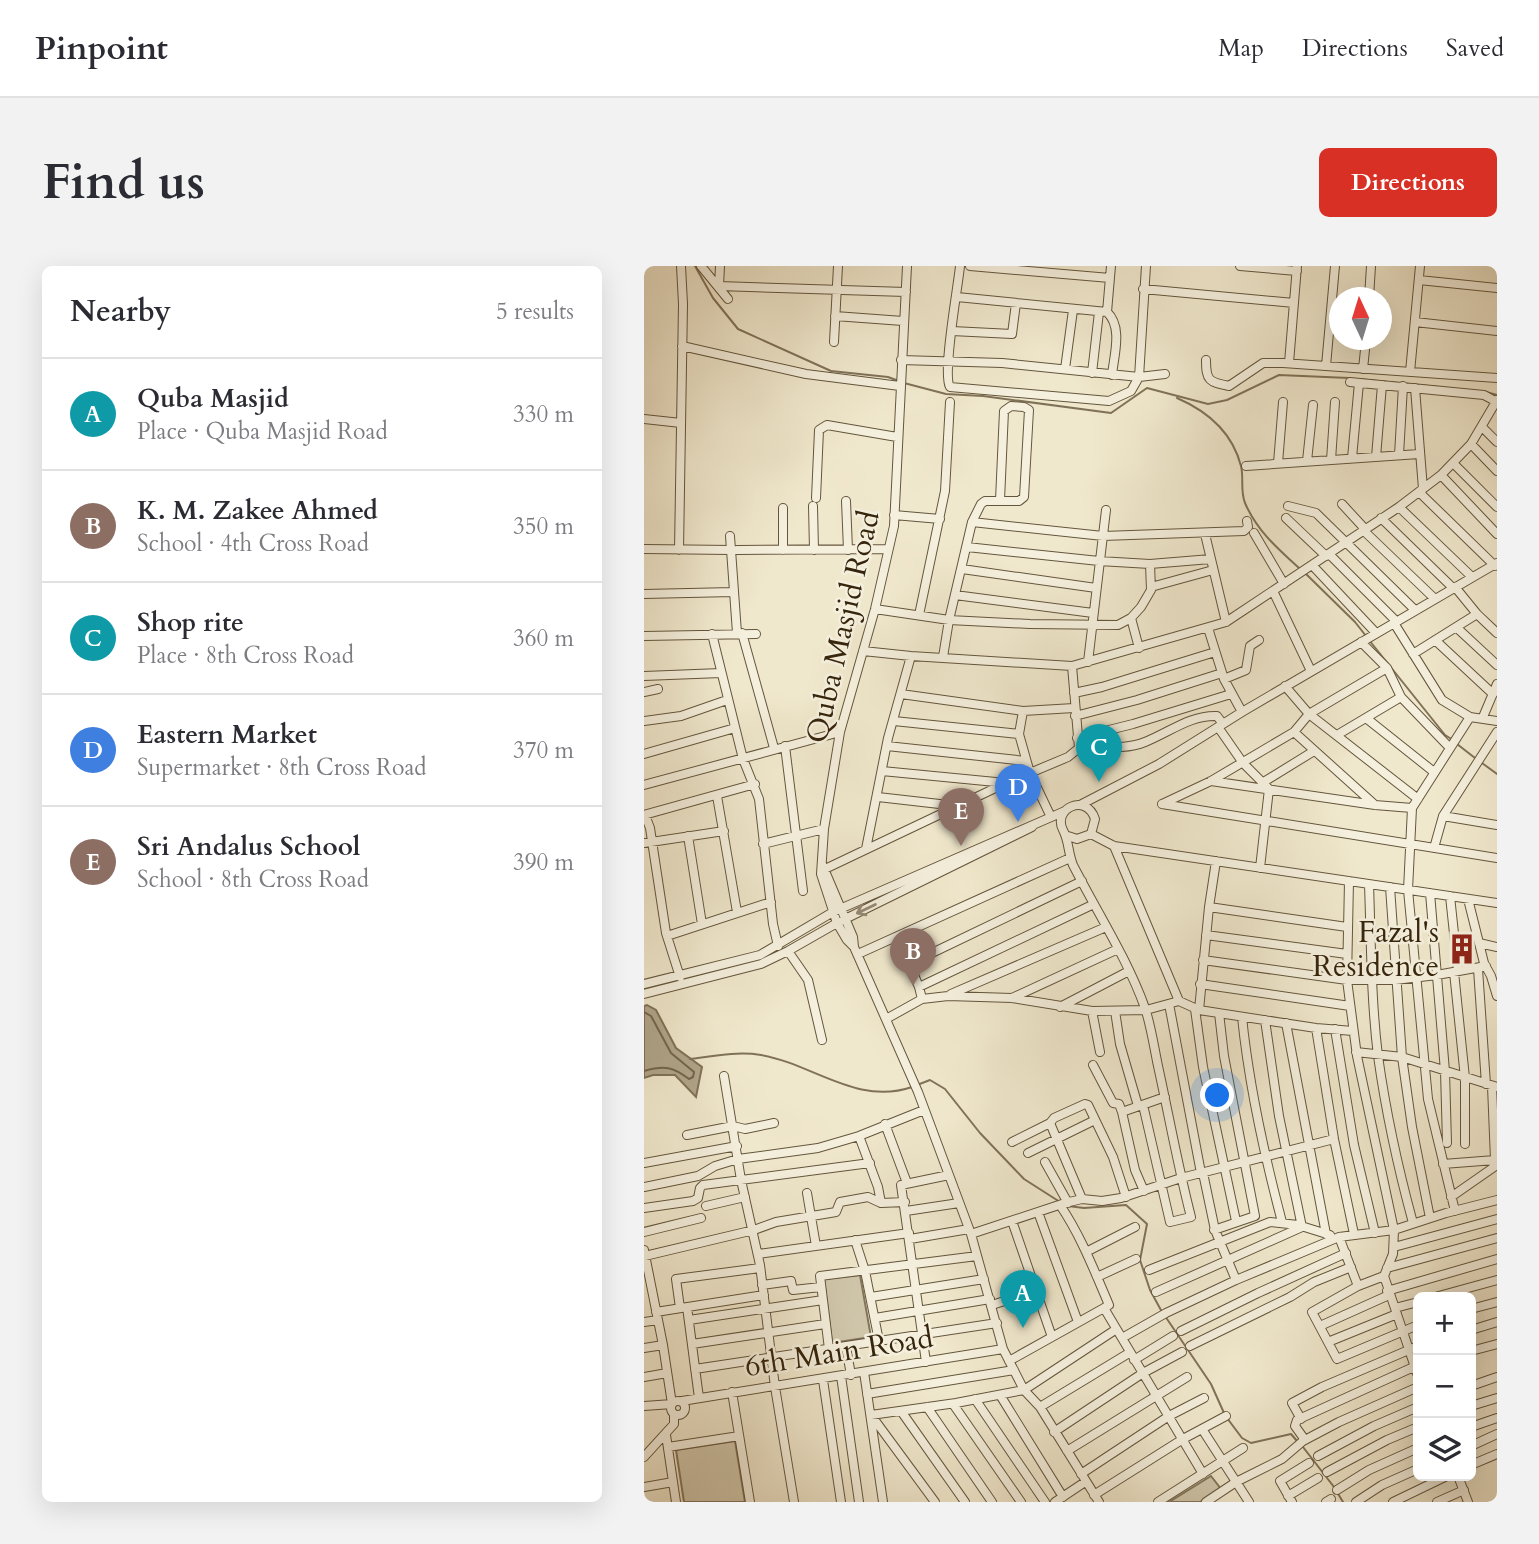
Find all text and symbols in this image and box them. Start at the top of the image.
text: Pinpoint [35,26,168,71]
text: Map [1218,32,1264,65]
text: Directions [1302,32,1408,65]
text: Saved [1446,32,1504,65]
button: Directions [1319,148,1497,217]
text: Find us [42,149,205,216]
north arrow [1329,287,1392,350]
text: Nearby [70,291,171,332]
text: 5 results [496,296,574,327]
text: Quba Masjid [137,381,289,416]
text: A [84,399,102,430]
text: 330 m [513,399,574,430]
text: Place · Quba Masjid Road [137,416,388,447]
text: K. M. Zakee Ahmed [137,493,378,528]
street label: Quba Masjid Road [796,507,890,747]
text: B [85,511,101,542]
text: 350 m [513,511,574,542]
text: School · 4th Cross Road [137,528,369,559]
text: Shop rite [137,605,244,640]
text: C [84,623,102,654]
text: 360 m [513,623,574,654]
text: Place · 8th Cross Road [137,640,354,671]
text: Eastern Market [137,717,317,752]
pin: C [1076,724,1122,782]
text: D [83,735,103,766]
text: 370 m [513,735,574,766]
text: Supermarket · 8th Cross Road [137,752,427,783]
pin: D [995,764,1041,822]
pin: E [938,788,984,846]
text: Sri Andalus School [137,829,360,864]
text: E [86,847,100,878]
text: 390 m [513,847,574,878]
text: School · 8th Cross Road [137,864,369,895]
one-way arrow [856,903,877,916]
place label: Fazal's Residence [1312,912,1439,987]
pin: B [890,928,936,986]
building icon: Fazal's Residence [1445,932,1479,966]
your location [1200,1078,1234,1112]
pin: A [1000,1270,1046,1328]
map controls [1413,1292,1476,1481]
button: + [1413,1292,1476,1355]
street label: 6th Main Road [742,1317,936,1387]
button: − [1413,1355,1476,1418]
button: layers [1413,1418,1476,1481]

